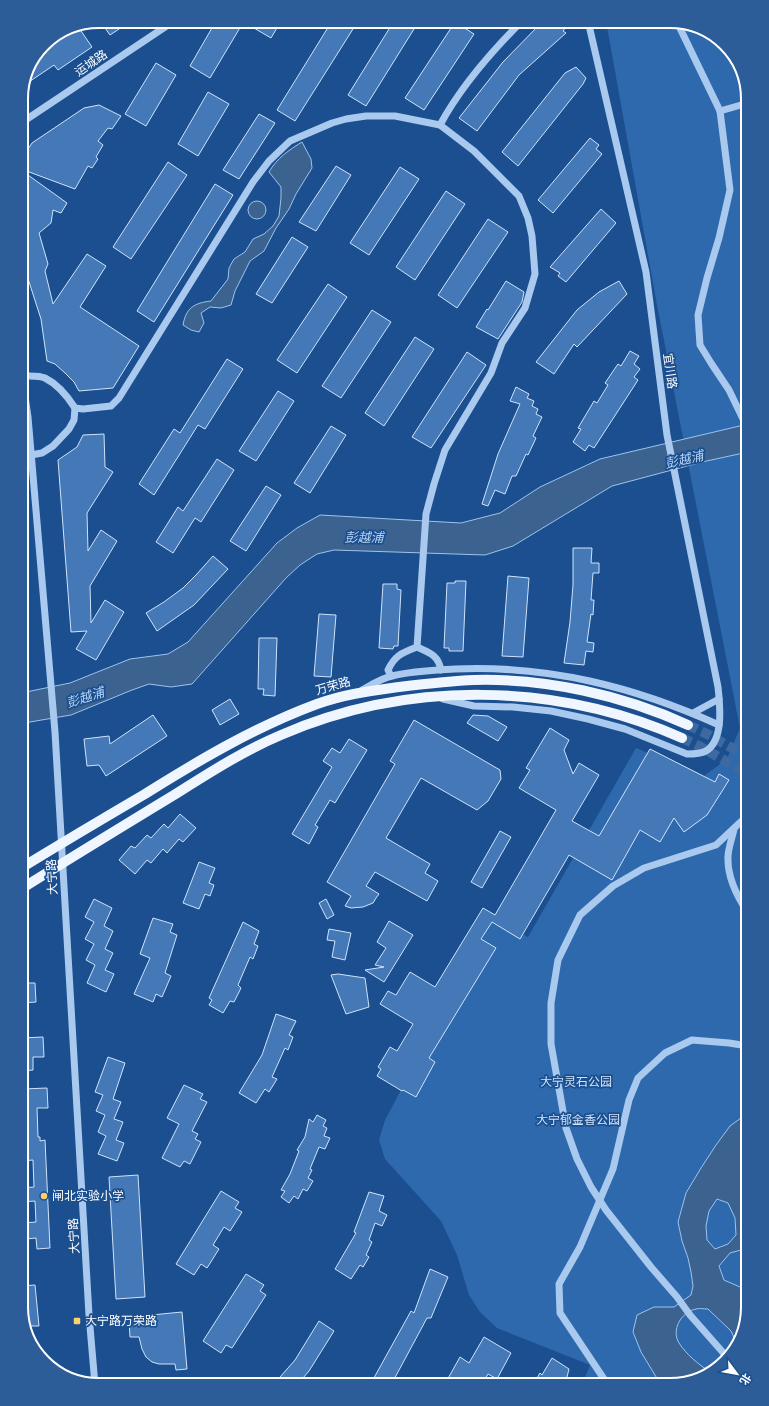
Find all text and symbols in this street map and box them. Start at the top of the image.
street label: 运城路 [72,47,110,79]
street label: 宜川路 [661,352,679,390]
water label: 彭越浦 [663,447,707,471]
water label: 彭越浦 [344,530,385,545]
street label: 万荣路 [314,674,352,698]
water label: 彭越浦 [64,684,108,711]
street label: 大宁路 [44,859,60,895]
park label: 大宁灵石公园 [540,1075,612,1089]
park label: 大宁郁金香公园 [536,1113,620,1127]
place label: 闸北实验小学 [52,1189,124,1203]
marker: 闸北实验小学 [39,1191,49,1201]
street label: 大宁路 [66,1218,82,1254]
place label: 大宁路万荣路 [85,1314,157,1328]
marker: 大宁路万荣路 [72,1316,82,1326]
north arrow [717,1354,757,1394]
text: 北 [737,1371,753,1387]

